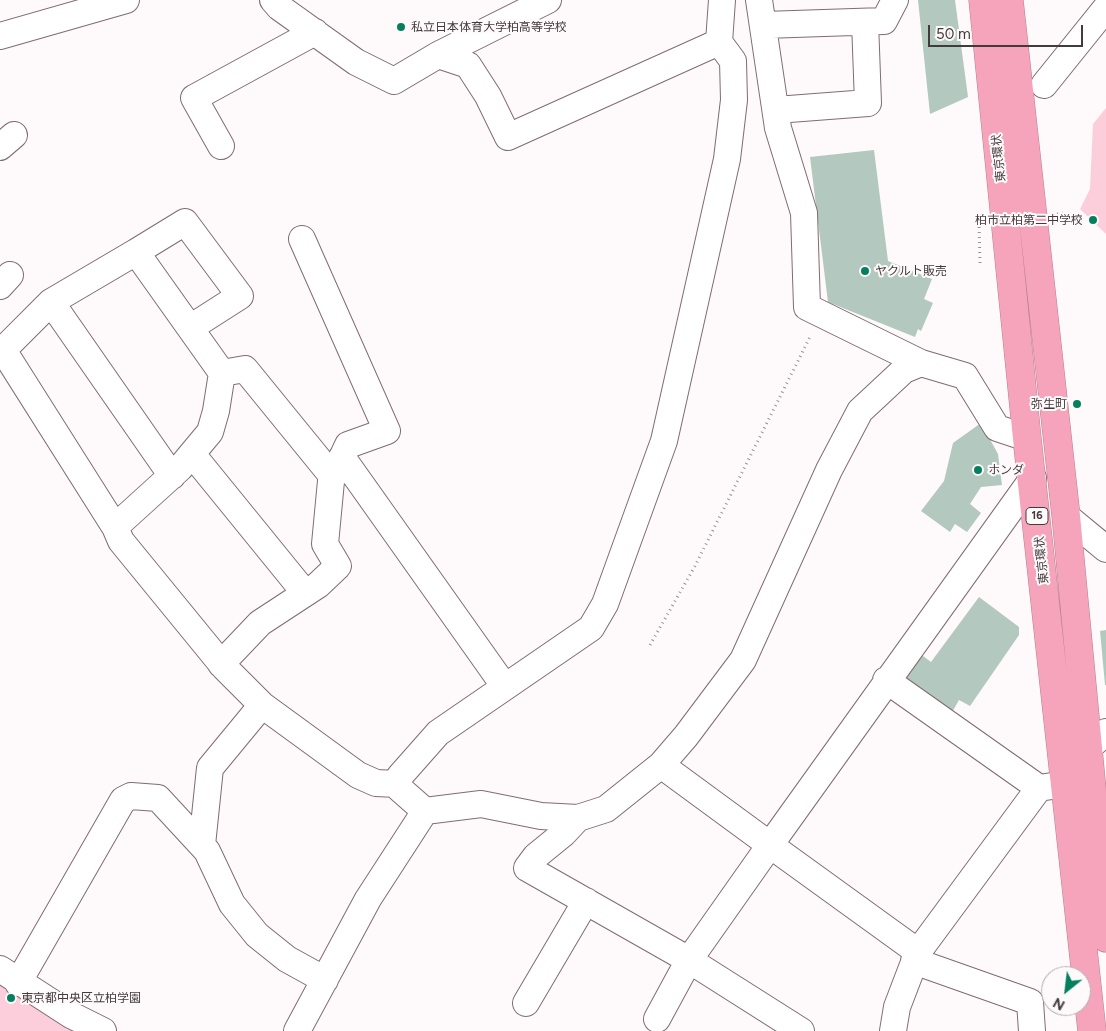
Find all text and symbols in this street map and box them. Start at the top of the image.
scale bar [931,15,1086,47]
place label: 私立日本体育大学柏高等学校 [411,20,567,34]
marker: 私立日本体育大学柏高等学校 [395,21,407,33]
text: 50 m [936,25,971,43]
street label: 東京環状 [989,133,1009,183]
place label: 柏市立柏第二中学校 [975,213,1083,227]
marker: 柏市立柏第二中学校 [1087,214,1099,226]
place label: ヤクルト販売 [875,264,947,278]
marker: ヤクルト販売 [859,265,871,277]
place label: 弥生町 [1031,397,1067,411]
marker: 弥生町 [1071,398,1083,410]
place label: ホンダ [988,463,1024,477]
marker: ホンダ [972,464,984,476]
road number: 16 [1026,508,1048,524]
street label: 東京環状 [1032,535,1052,585]
north arrow [1041,966,1091,1016]
place label: 東京都中央区立柏学園 [21,991,141,1005]
marker: 東京都中央区立柏学園 [5,992,17,1004]
text: N [1050,994,1068,1014]

